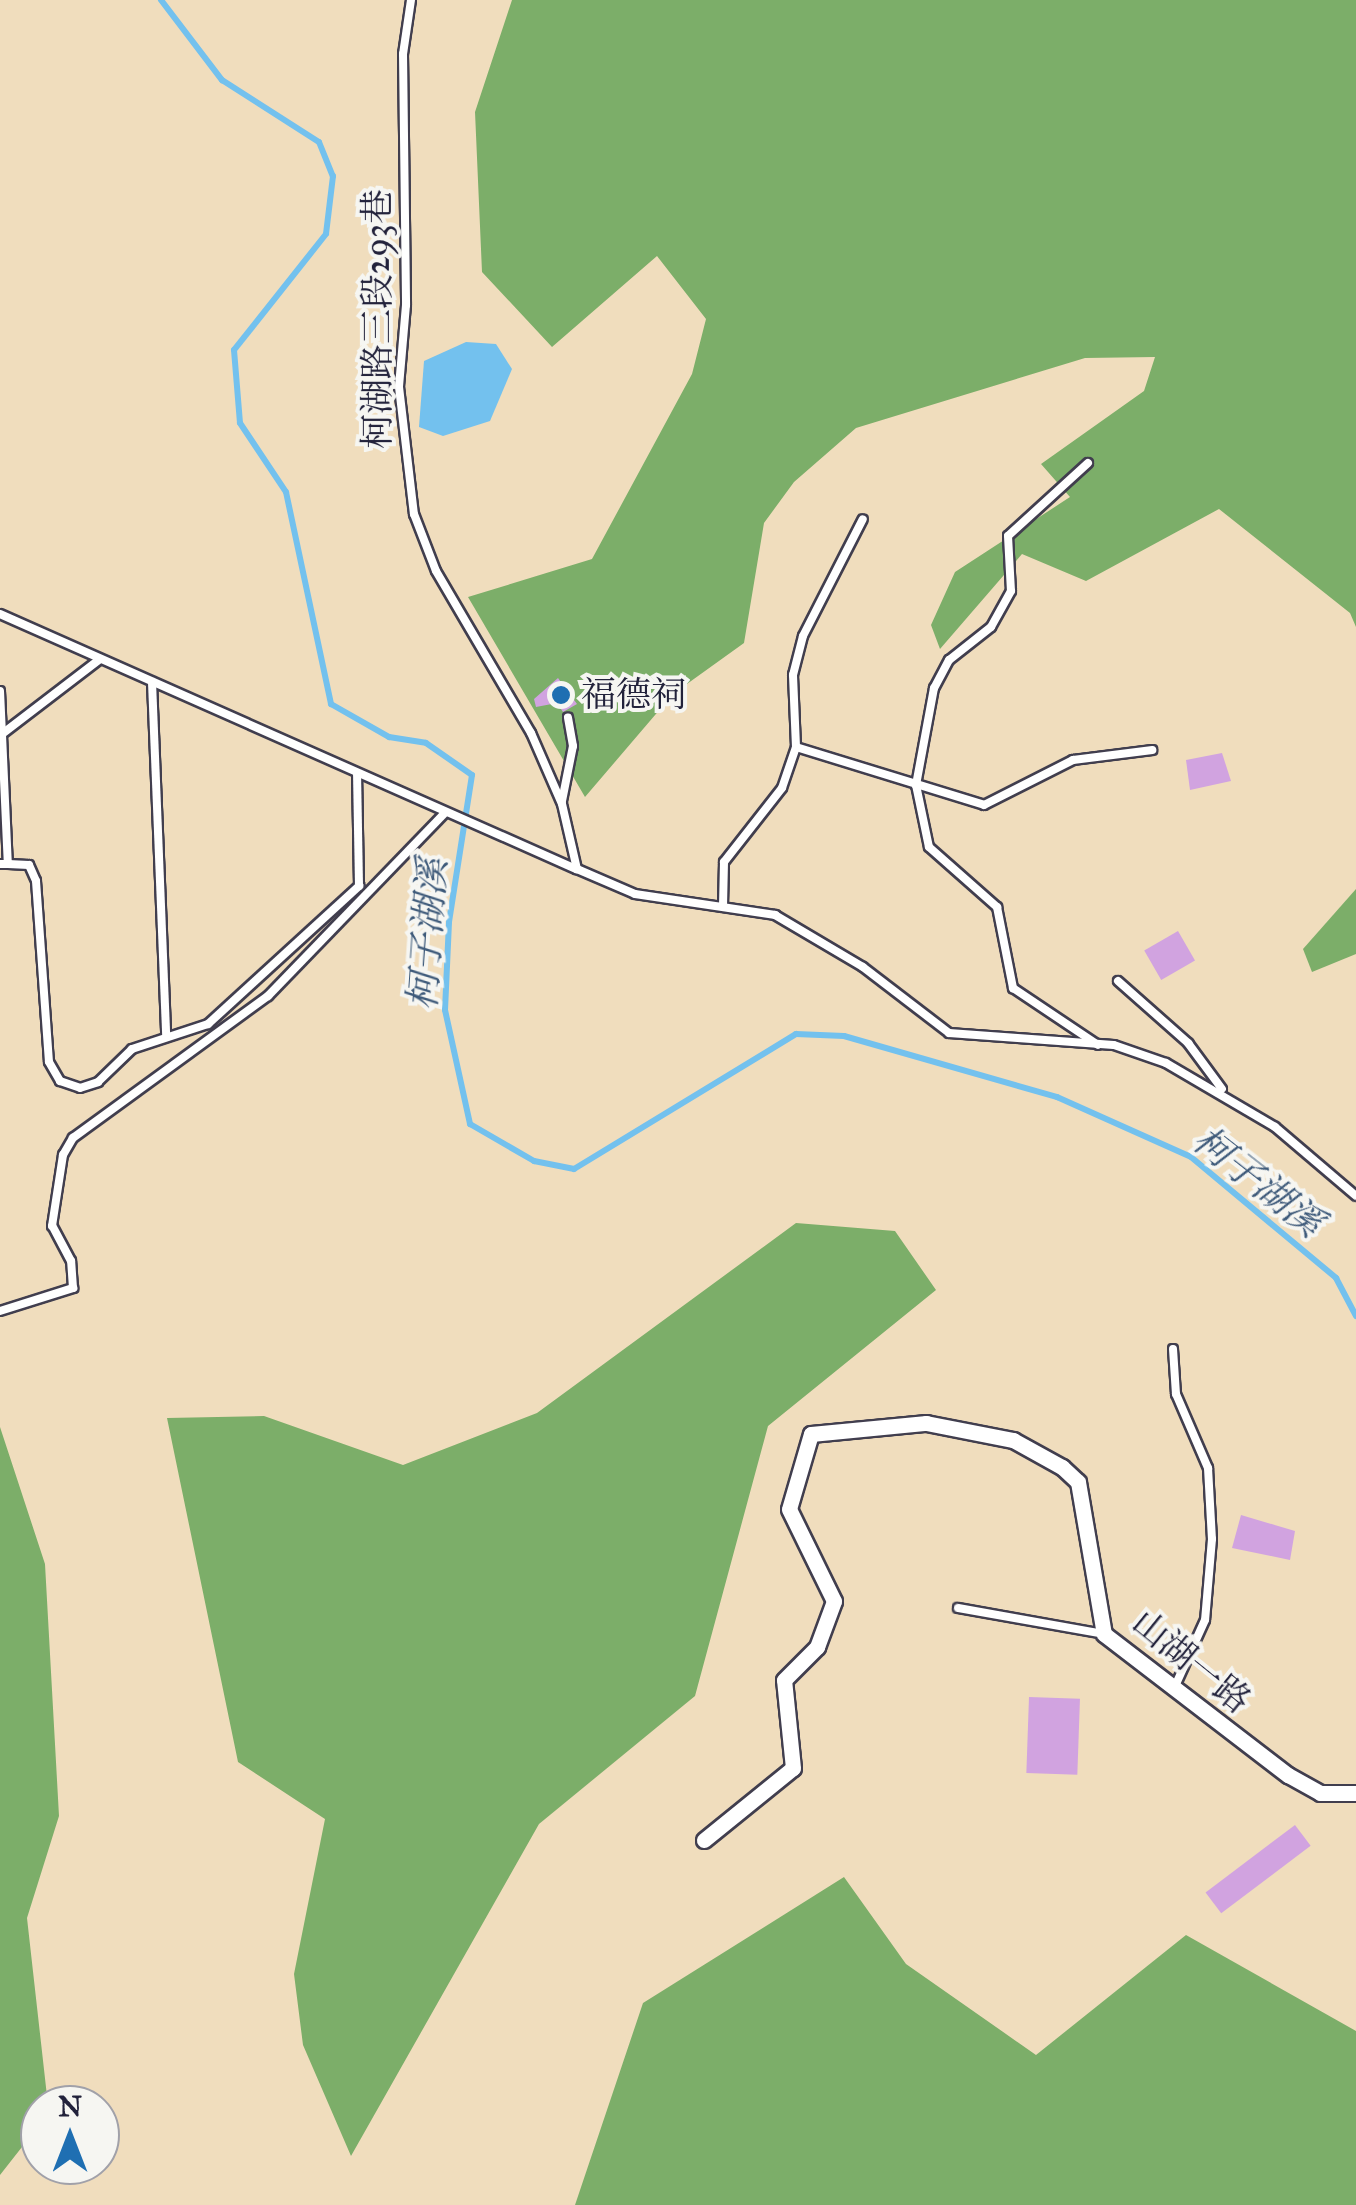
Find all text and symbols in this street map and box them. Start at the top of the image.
street label: 柯湖路三段293巷 [357,189,399,449]
place label: 福德祠 [581,674,686,716]
marker: 福德祠 [550,684,572,706]
water label: 柯子湖溪 [400,857,456,1011]
water label: 柯子湖溪 [1184,1117,1332,1247]
street label: 山湖一路 [1123,1602,1259,1722]
north arrow [20,2085,120,2185]
text: N [58,2089,82,2124]

